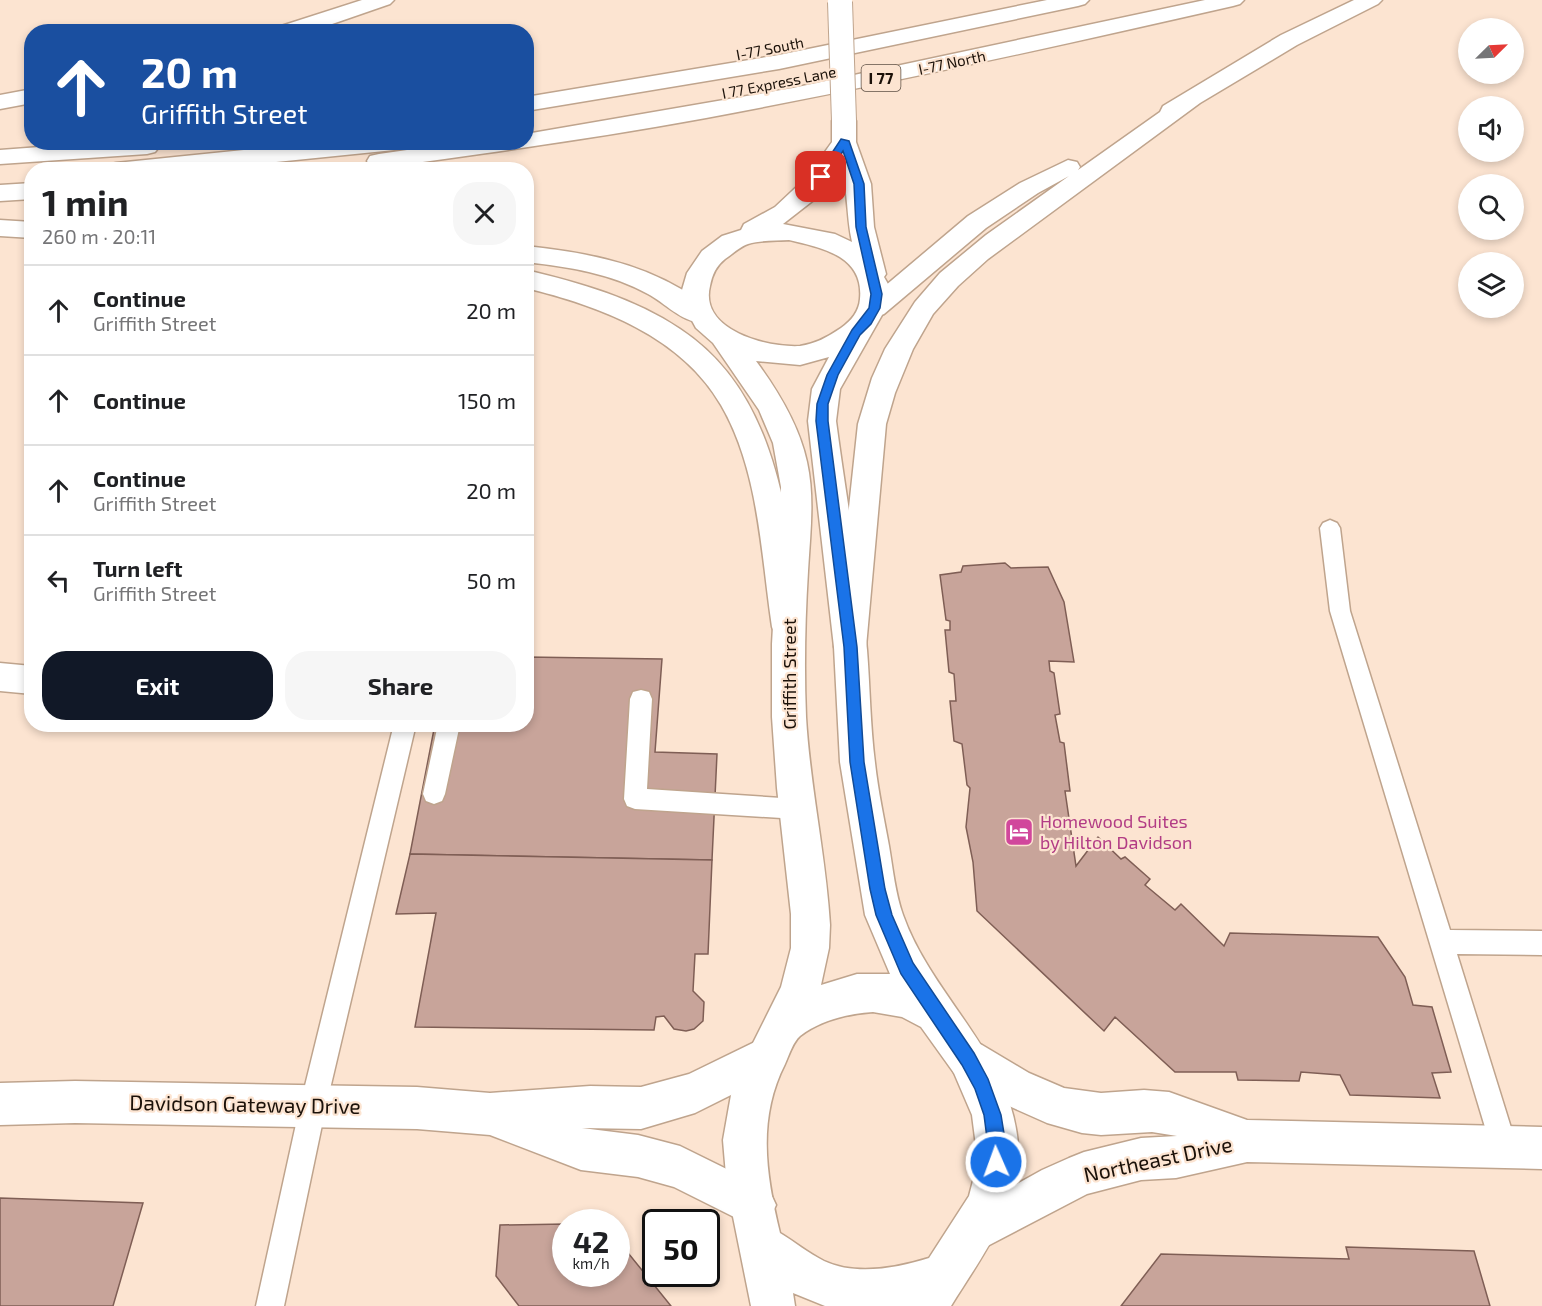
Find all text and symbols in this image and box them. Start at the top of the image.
north arrow [1458,18,1524,84]
map controls [1458,18,1524,318]
street label: I-77 South [734,33,805,63]
text: 20 m [141,46,238,96]
street label: I-77 North [917,46,987,78]
icon: ahead [42,48,120,126]
street label: I 77 Express Lane [720,62,838,102]
road number: I 77 [862,65,900,91]
button: sound [1458,96,1524,162]
text: Griffith Street [141,97,308,129]
pin [795,151,846,202]
icon: arrive [804,160,837,193]
button: search [1458,174,1524,240]
text: 1 min [42,180,129,223]
button: close [453,182,516,245]
text: 260 m · 20:11 [42,224,156,248]
button: layers [1458,252,1524,318]
text: Continue [93,285,186,311]
icon: ahead [42,294,75,327]
text: 20 m [466,297,516,323]
text: Griffith Street [93,311,216,335]
icon: ahead [42,384,75,417]
text: Continue [93,387,186,413]
text: 150 m [458,387,516,413]
text: Continue [93,465,186,491]
icon: ahead [42,474,75,507]
text: 20 m [466,477,516,503]
text: Griffith Street [93,491,216,515]
text: Turn left [93,555,182,581]
icon: left [42,564,75,597]
text: 50 m [467,567,516,593]
text: Griffith Street [93,581,216,605]
street label: Griffith Street [778,618,800,730]
button: Exit [42,651,273,720]
button: Share [285,651,516,720]
place label: Homewood Suites by Hilton Davidson [1040,810,1193,853]
hotel icon: Homewood Suites by Hilton Davidson [1003,816,1035,848]
street label: Davidson Gateway Drive [129,1089,361,1118]
position arrow [964,1130,1028,1194]
street label: Northeast Drive [1081,1131,1234,1186]
speed limit sign: 50 [642,1209,720,1287]
text: 42 [573,1223,609,1259]
text: km/h [572,1254,610,1272]

